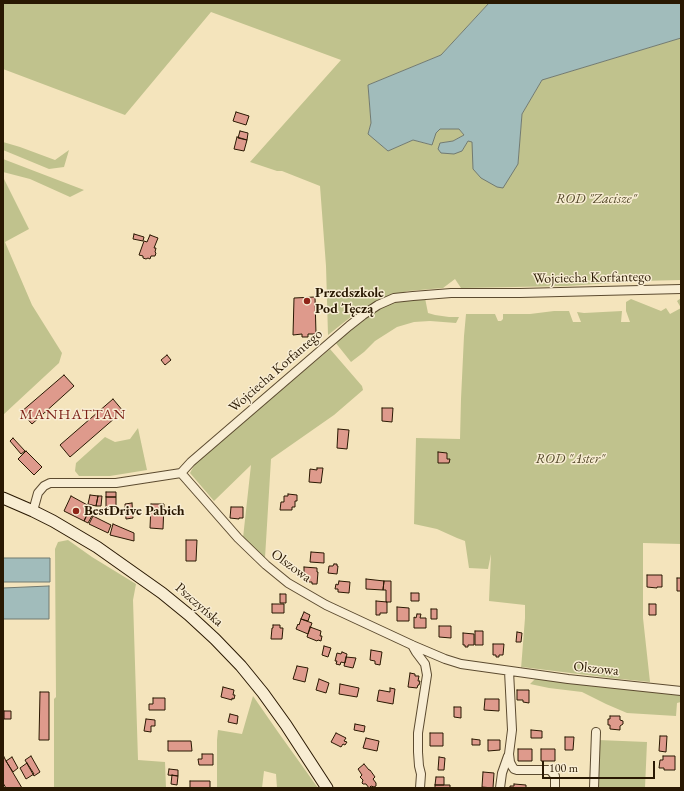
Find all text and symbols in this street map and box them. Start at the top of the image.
park label: ROD "Zacisze" [556,191,636,207]
street label: Wojciecha Korfantego [533,269,651,287]
place label: Przedszkole Pod Tęczą [315,285,384,318]
marker: Przedszkole Pod Tęczą [302,296,312,306]
street label: Wojciecha Korfantego [226,326,326,416]
district label: MANHATTAN [20,406,126,424]
park label: ROD "Aster" [535,451,605,467]
place label: BestDrive Pabich [84,503,185,519]
marker: BestDrive Pabich [71,506,81,516]
street label: Olszowa [268,546,314,586]
street label: Pszczyńska [171,580,227,630]
street label: Olszowa [572,658,620,680]
scale bar [544,753,657,779]
text: 100 m [549,760,578,776]

